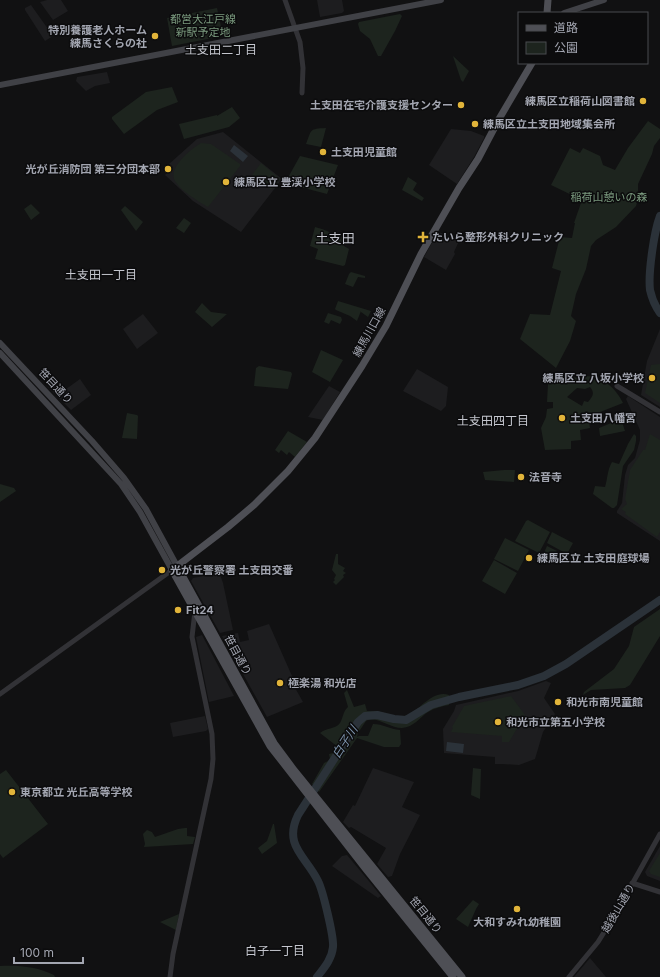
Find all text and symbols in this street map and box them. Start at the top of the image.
park label: 都営大江戸線 新駅予定地 [170,12,236,39]
legend [518,12,648,64]
text: 道路 [554,20,578,35]
place label: 特別養護老人ホーム 練馬さくらの社 [48,23,147,50]
marker: 特別養護老人ホーム 練馬さくらの社 [150,31,160,41]
text: 公園 [554,40,578,55]
district label: 土支田二丁目 [185,42,257,57]
place label: 練馬区立稲荷山図書館 [525,94,635,108]
marker: 練馬区立稲荷山図書館 [638,96,648,106]
place label: 土支田在宅介護支援センター [310,98,453,112]
marker: 土支田在宅介護支援センター [456,100,466,110]
place label: 練馬区立土支田地域集会所 [483,117,615,131]
marker: 練馬区立土支田地域集会所 [470,119,480,129]
place label: 土支田児童館 [331,145,397,159]
marker: 土支田児童館 [318,147,328,157]
place label: 光が丘消防団 第三分団本部 [25,162,160,176]
marker: 光が丘消防団 第三分団本部 [163,164,173,174]
place label: 練馬区立 豊渓小学校 [234,175,336,189]
marker: 練馬区立 豊渓小学校 [221,177,231,187]
park label: 稲荷山憩いの森 [571,190,648,204]
district label: 土支田 [315,230,355,246]
place label: たいら整形外科クリニック [432,230,564,244]
marker: たいら整形外科クリニック [417,231,429,243]
district label: 土支田一丁目 [65,267,137,282]
street label: 練馬川口線 [350,305,388,359]
street label: 笹目通り [36,365,76,407]
place label: 練馬区立 八坂小学校 [542,371,644,385]
marker: 練馬区立 八坂小学校 [647,373,657,383]
place label: 土支田八幡宮 [570,411,636,425]
district label: 土支田四丁目 [457,413,529,428]
marker: 土支田八幡宮 [557,413,567,423]
place label: 法音寺 [529,470,562,484]
marker: 法音寺 [516,472,526,482]
place label: 練馬区立 土支田庭球場 [537,551,650,565]
marker: 練馬区立 土支田庭球場 [524,553,534,563]
place label: 光が丘警察署 土支田交番 [170,563,294,577]
marker: 光が丘警察署 土支田交番 [157,565,167,575]
place label: Fit24 [186,603,214,617]
marker: Fit24 [173,605,183,615]
street label: 笹目通り [221,632,255,678]
place label: 極楽湯 和光店 [288,676,357,690]
marker: 極楽湯 和光店 [275,678,285,688]
place label: 和光市南児童館 [566,695,643,709]
marker: 和光市南児童館 [553,697,563,707]
place label: 和光市立第五小学校 [506,715,605,729]
marker: 和光市立第五小学校 [493,717,503,727]
water label: 白子川 [328,721,362,761]
place label: 東京都立 光丘高等学校 [20,785,133,799]
marker: 東京都立 光丘高等学校 [7,787,17,797]
street label: 越後山通り [598,881,638,935]
street label: 笹目通り [407,893,445,937]
marker: 大和すみれ幼稚園 [512,904,522,914]
place label: 大和すみれ幼稚園 [473,915,561,929]
scale bar [14,939,83,965]
district label: 白子一丁目 [245,943,305,958]
text: 100 m [20,945,54,960]

